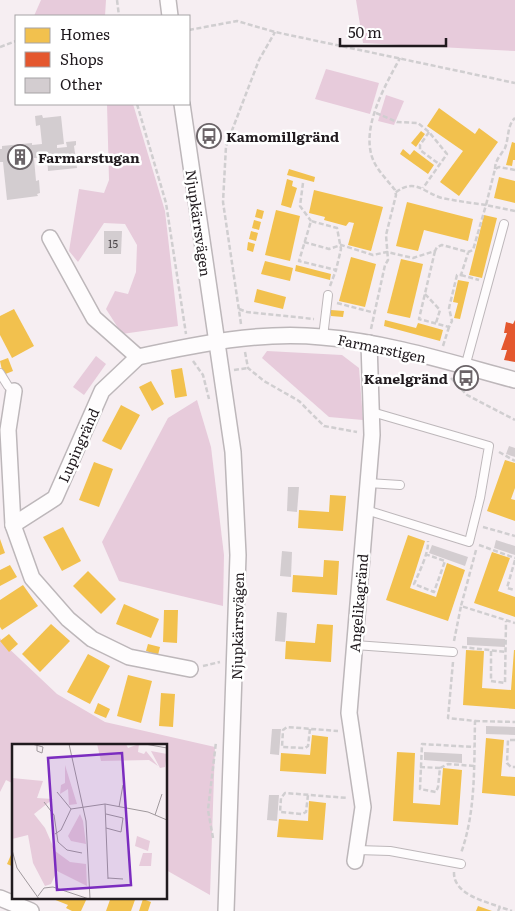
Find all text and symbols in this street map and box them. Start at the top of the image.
legend [15,15,190,105]
scale bar [340,15,446,47]
text: 50 m [348,20,382,43]
text: Homes [60,22,110,45]
text: Shops [60,47,103,70]
text: Other [60,72,102,95]
bus stop icon: Kamomillgränd [196,123,222,149]
place label: Kamomillgränd [226,126,339,146]
building icon: Farmarstugan [7,144,33,170]
place label: Farmarstugan [38,147,140,167]
street label: Njupkärrsvägen [182,168,216,278]
house number: 15 [108,235,118,251]
street label: Farmarstigen [336,329,428,367]
bus stop icon: Kanelgränd [453,365,479,391]
place label: Kanelgränd [364,368,448,388]
street label: Lupingränd [53,404,104,485]
street label: Angelikagränd [344,552,372,653]
street label: Njupkärrsvägen [226,572,248,680]
inset map [12,744,168,898]

